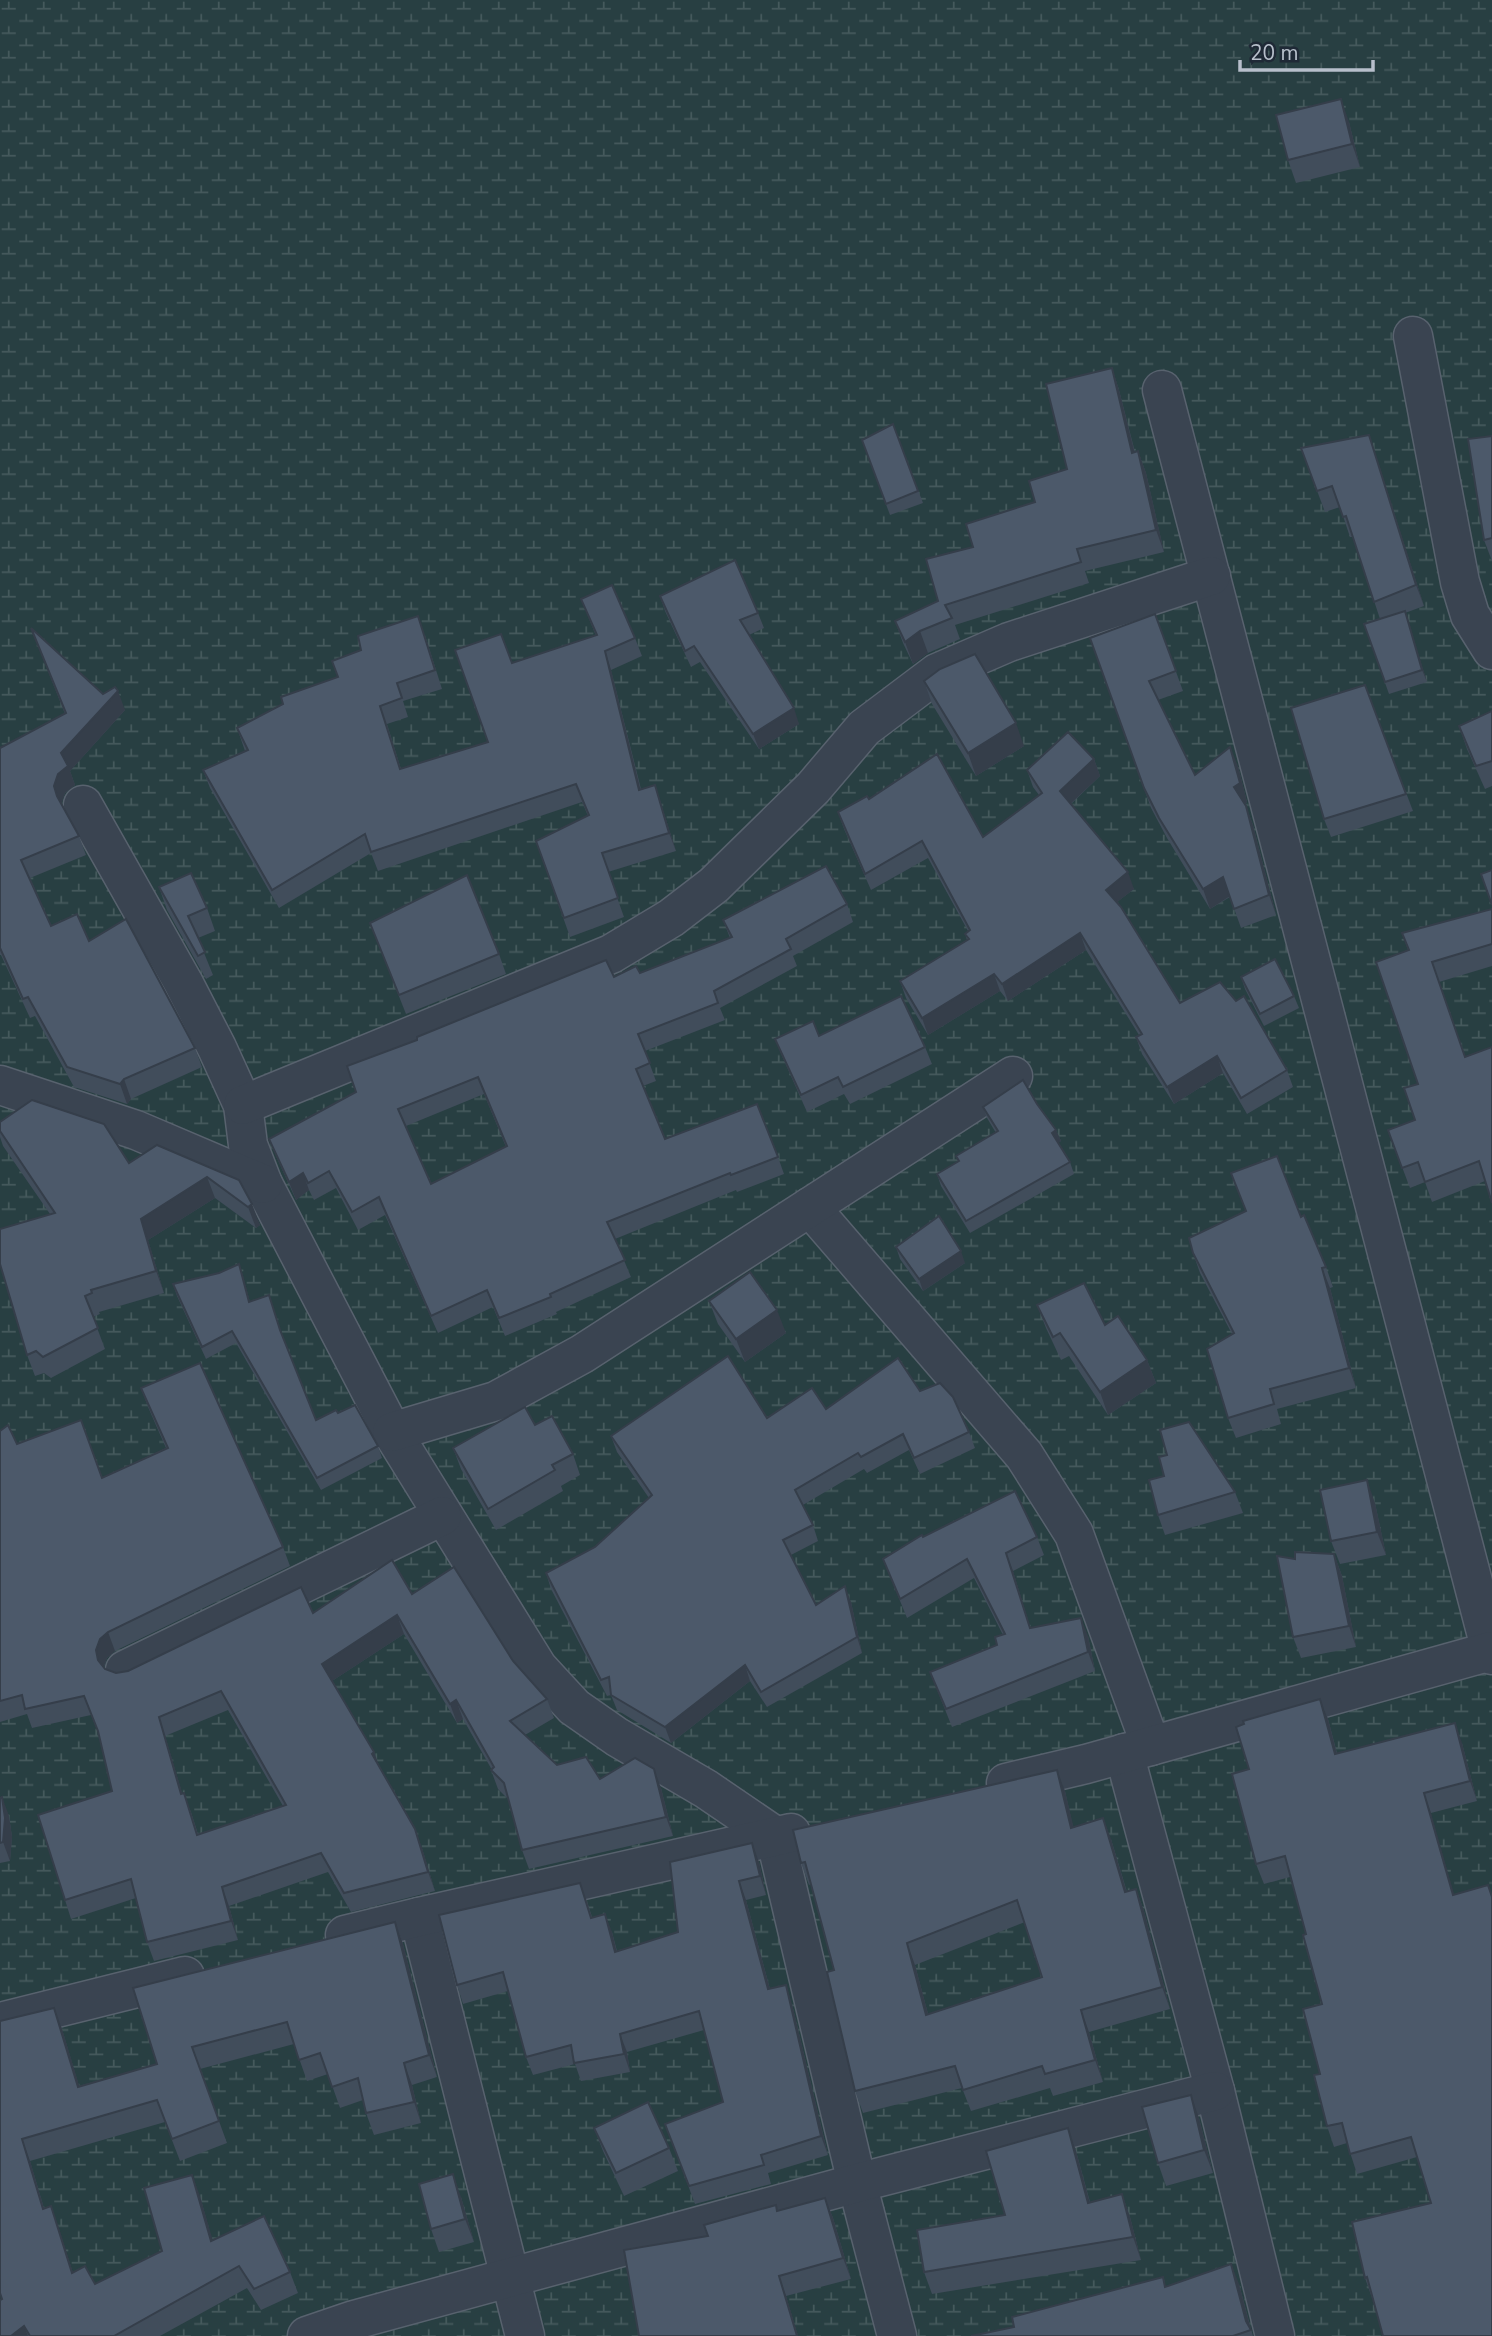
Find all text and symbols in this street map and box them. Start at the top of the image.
scale bar [1240,28,1373,72]
text: 20 m [1250,39,1299,67]

